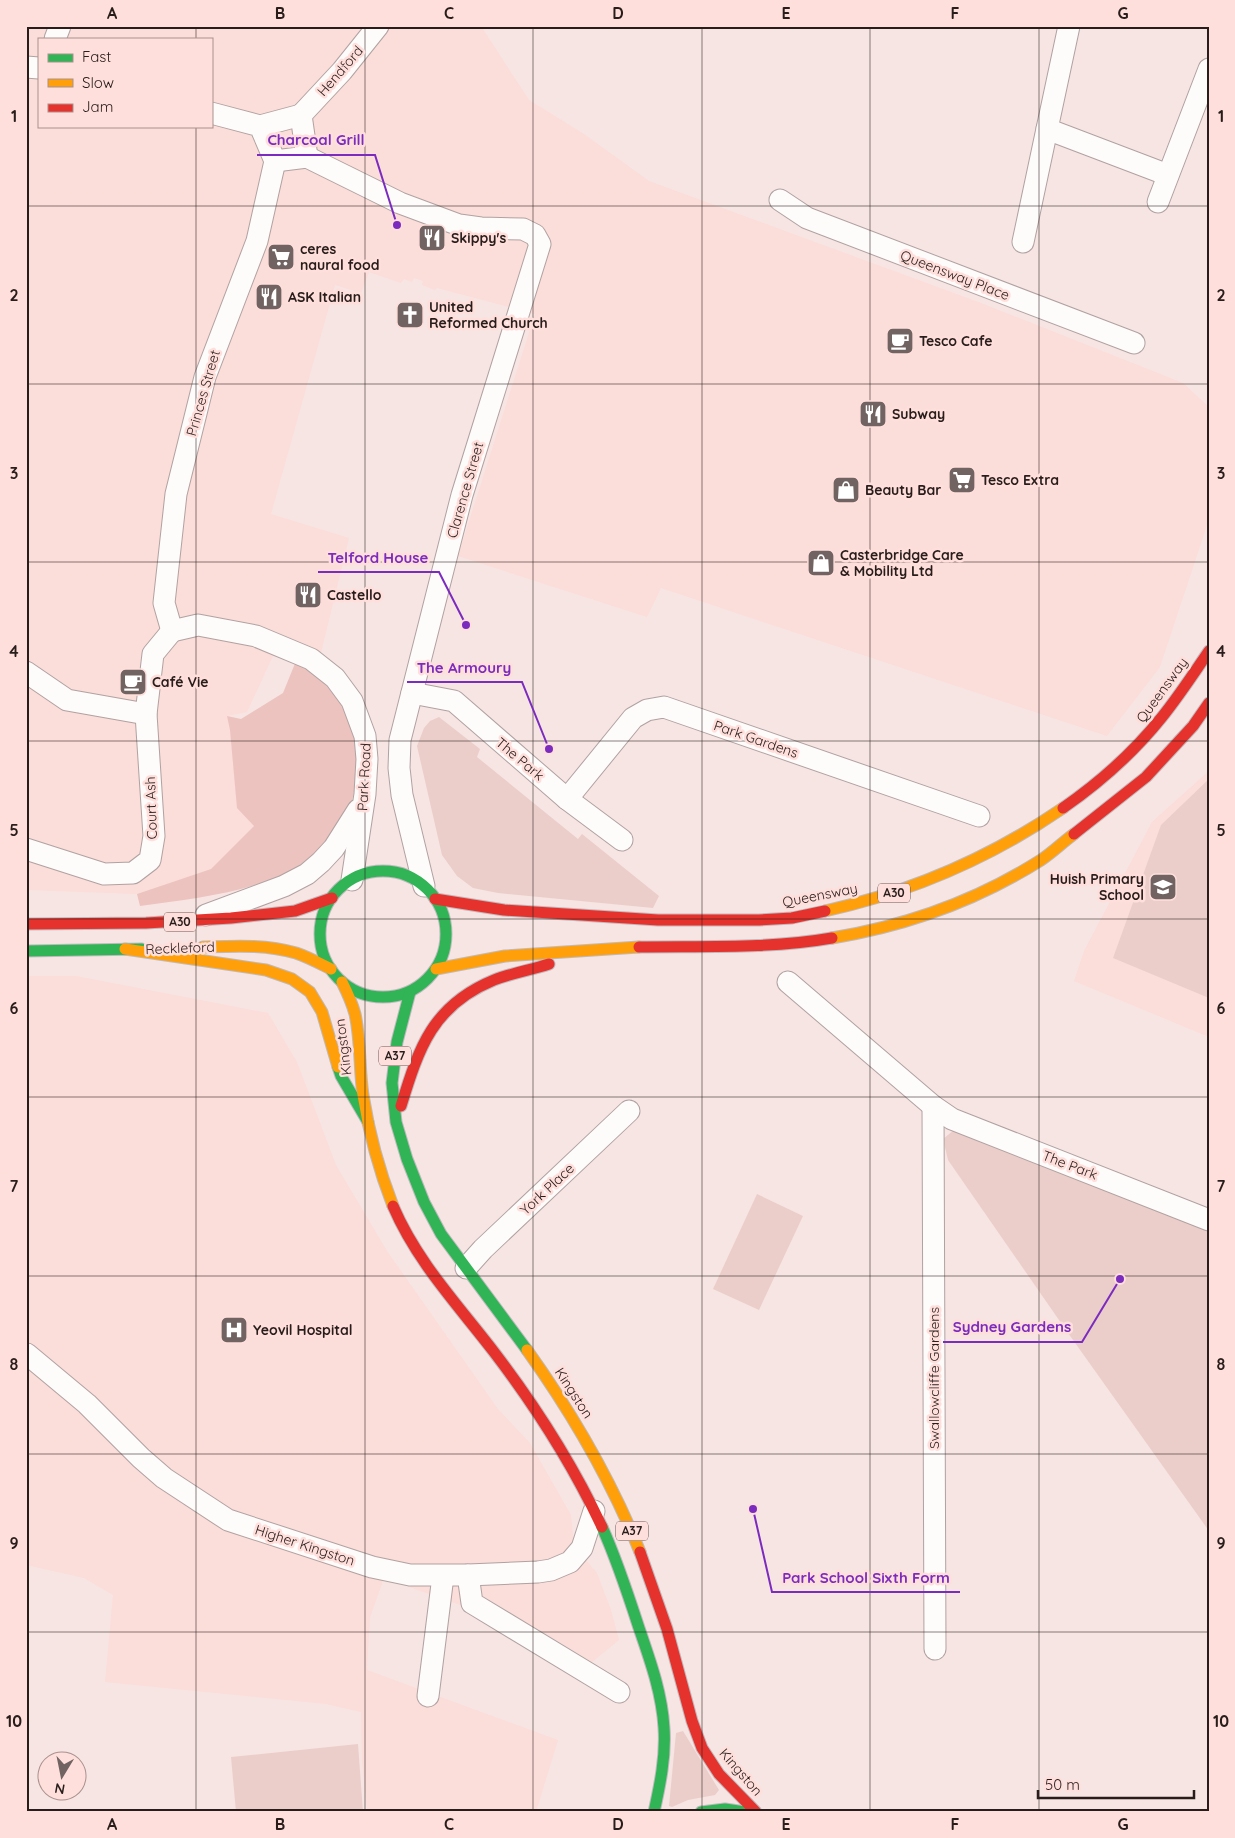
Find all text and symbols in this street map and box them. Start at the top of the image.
text: A [107,3,118,23]
text: B [275,3,285,23]
text: C [444,3,454,23]
text: D [612,3,624,23]
text: E [781,3,791,23]
text: F [951,3,960,23]
text: G [1117,3,1129,23]
legend [38,38,212,128]
street label: Hendford [313,42,367,100]
text: Fast [82,47,111,66]
text: Slow [82,73,114,92]
text: Jam [82,97,113,116]
text: 1 [11,106,17,126]
text: 1 [1218,106,1224,126]
callout: Charcoal Grill [257,125,375,155]
text: Charcoal Grill [267,130,365,149]
restaurant icon: Skippy's [417,223,447,253]
place label: Skippy's [451,229,506,247]
place label: ceres naural food [300,240,380,274]
supermarket icon: ceres naural food [266,242,296,272]
street label: Queensway Place [898,246,1012,304]
restaurant icon: ASK Italian [254,282,284,312]
text: 2 [9,285,19,305]
text: 2 [1216,285,1226,305]
place label: ASK Italian [288,288,361,306]
place label: United Reformed Church [429,298,548,332]
church icon: United Reformed Church [395,300,425,330]
cafe icon: Tesco Cafe [885,326,915,356]
place label: Tesco Cafe [919,332,993,350]
street label: Princes Street [182,348,224,438]
restaurant icon: Subway [858,399,888,429]
place label: Subway [892,405,945,423]
street label: Clarence Street [443,440,487,540]
text: 3 [10,463,18,483]
text: 3 [1217,463,1225,483]
supermarket icon: Tesco Extra [947,465,977,495]
place label: Tesco Extra [981,471,1059,489]
shop icon: Beauty Bar [831,475,861,505]
place label: Beauty Bar [865,481,941,499]
callout: Telford House [318,542,439,572]
place label: Casterbridge Care & Mobility Ltd [840,546,964,580]
text: Telford House [328,548,429,567]
shop icon: Casterbridge Care & Mobility Ltd [806,548,836,578]
restaurant icon: Castello [293,580,323,610]
place label: Castello [327,586,382,604]
text: 4 [9,641,19,661]
text: 4 [1216,641,1226,661]
callout: The Armoury [407,652,522,682]
street label: Queensway [1132,654,1192,726]
text: The Armoury [417,658,511,677]
cafe icon: Café Vie [118,667,148,697]
place label: Café Vie [152,673,209,691]
street label: Park Gardens [711,716,801,762]
street label: The Park [492,734,548,784]
street label: Park Road [353,742,375,812]
street label: Court Ash [141,776,161,840]
text: 5 [9,820,19,840]
text: 5 [1216,820,1226,840]
place label: Huish Primary School [1050,870,1144,904]
school or university icon: Huish Primary School [1148,872,1178,902]
street label: Queensway [781,879,859,911]
road number: A30 [878,884,910,902]
road number: A30 [164,912,196,932]
street label: Reckleford [145,938,215,958]
text: 6 [10,998,19,1018]
text: 6 [1217,998,1226,1018]
street label: Kingston [331,1018,355,1076]
road number: A37 [379,1046,411,1066]
street label: The Park [1040,1146,1100,1184]
street label: York Place [516,1159,578,1219]
text: 7 [10,1176,19,1196]
text: 7 [1217,1176,1226,1196]
street label: Swallowcliffe Gardens [925,1307,943,1449]
callout: Sydney Gardens [943,1312,1082,1342]
hospital icon: Yeovil Hospital [219,1315,249,1345]
text: Sydney Gardens [953,1317,1071,1336]
place label: Yeovil Hospital [253,1321,353,1339]
text: 8 [10,1354,19,1374]
text: 8 [1217,1354,1226,1374]
street label: Kingston [551,1364,597,1422]
street label: Higher Kingston [253,1520,357,1570]
road number: A37 [616,1522,648,1540]
text: 9 [9,1533,19,1553]
text: 9 [1216,1533,1226,1553]
callout: Park School Sixth Form [772,1562,960,1592]
text: Park School Sixth Form [782,1568,950,1587]
text: 10 [6,1711,22,1731]
text: 10 [1213,1711,1229,1731]
street label: Kingston [716,1745,766,1799]
north arrow [38,1750,88,1800]
scale bar [1038,1768,1194,1800]
text: 50 m [1045,1775,1080,1794]
text: N [53,1779,66,1799]
text: A [107,1814,118,1834]
text: B [275,1814,285,1834]
text: C [444,1814,454,1834]
text: D [612,1814,624,1834]
text: E [781,1814,791,1834]
text: F [951,1814,960,1834]
text: G [1117,1814,1129,1834]

